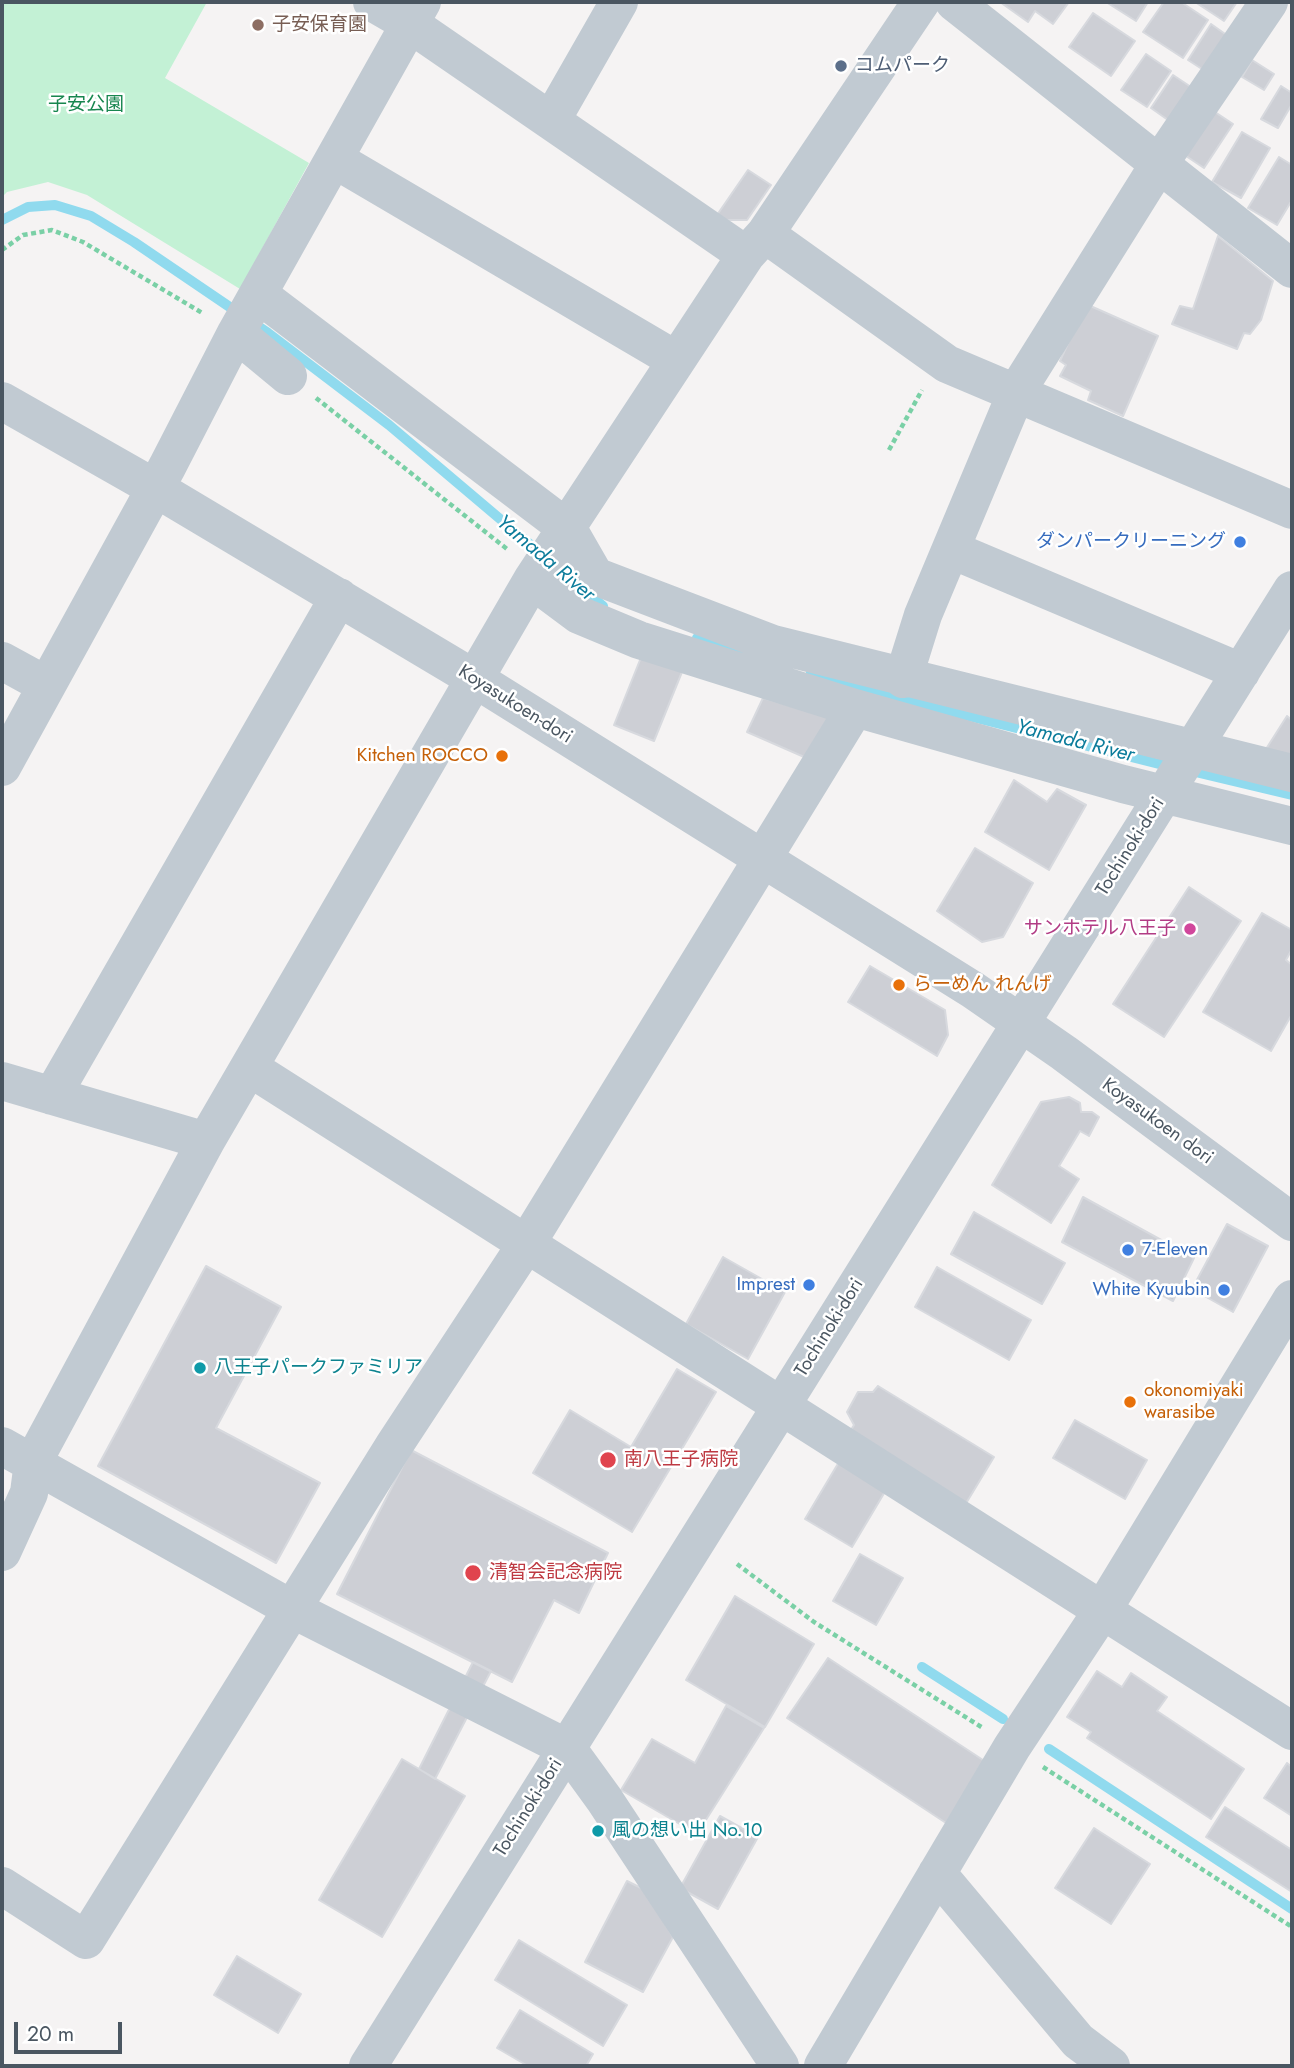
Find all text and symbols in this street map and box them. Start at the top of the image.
place label: 子安保育園 [272,14,367,36]
marker: 子安保育園 [250,17,266,33]
place label: コムパーク [855,55,950,77]
marker: コムパーク [833,58,849,74]
park label: 子安公園 [48,94,124,116]
water label: Yamada River [491,511,599,607]
place label: ダンパークリーニング [1036,531,1226,553]
marker: ダンパークリーニング [1232,534,1248,550]
street label: Koyasukoen-dori [454,661,576,749]
water label: Yamada River [1013,715,1137,769]
place label: Kitchen ROCCO [357,745,488,767]
marker: Kitchen ROCCO [494,748,510,764]
street label: Tochinoki-dori [1092,794,1170,900]
place label: サンホテル八王子 [1024,918,1176,940]
marker: サンホテル八王子 [1182,921,1198,937]
place label: らーめん れんげ [913,974,1052,996]
marker: らーめん れんげ [891,977,907,993]
street label: Koyasukoen dori [1097,1074,1217,1170]
place label: 7-Eleven [1142,1239,1208,1261]
marker: 7-Eleven [1120,1242,1136,1258]
place label: Imprest [736,1274,795,1296]
street label: Tochinoki-dori [791,1275,869,1381]
marker: Imprest [801,1277,817,1293]
place label: White Kyuubin [1092,1279,1210,1301]
marker: White Kyuubin [1216,1282,1232,1298]
place label: 八王子パークファミリア [214,1357,423,1379]
marker: 八王子パークファミリア [192,1360,208,1376]
place label: okonomiyaki warasibe [1144,1380,1244,1424]
marker: okonomiyaki warasibe [1122,1394,1138,1410]
place label: 南八王子病院 [624,1449,738,1471]
marker: 南八王子病院 [598,1450,618,1470]
place label: 清智会記念病院 [489,1562,622,1584]
marker: 清智会記念病院 [463,1563,483,1583]
street label: Tochinoki-dori [490,1755,568,1861]
place label: 風の想い出 No.10 [612,1820,762,1842]
marker: 風の想い出 No.10 [590,1823,606,1839]
scale bar [18,2008,126,2052]
text: 20 m [27,2019,74,2049]

